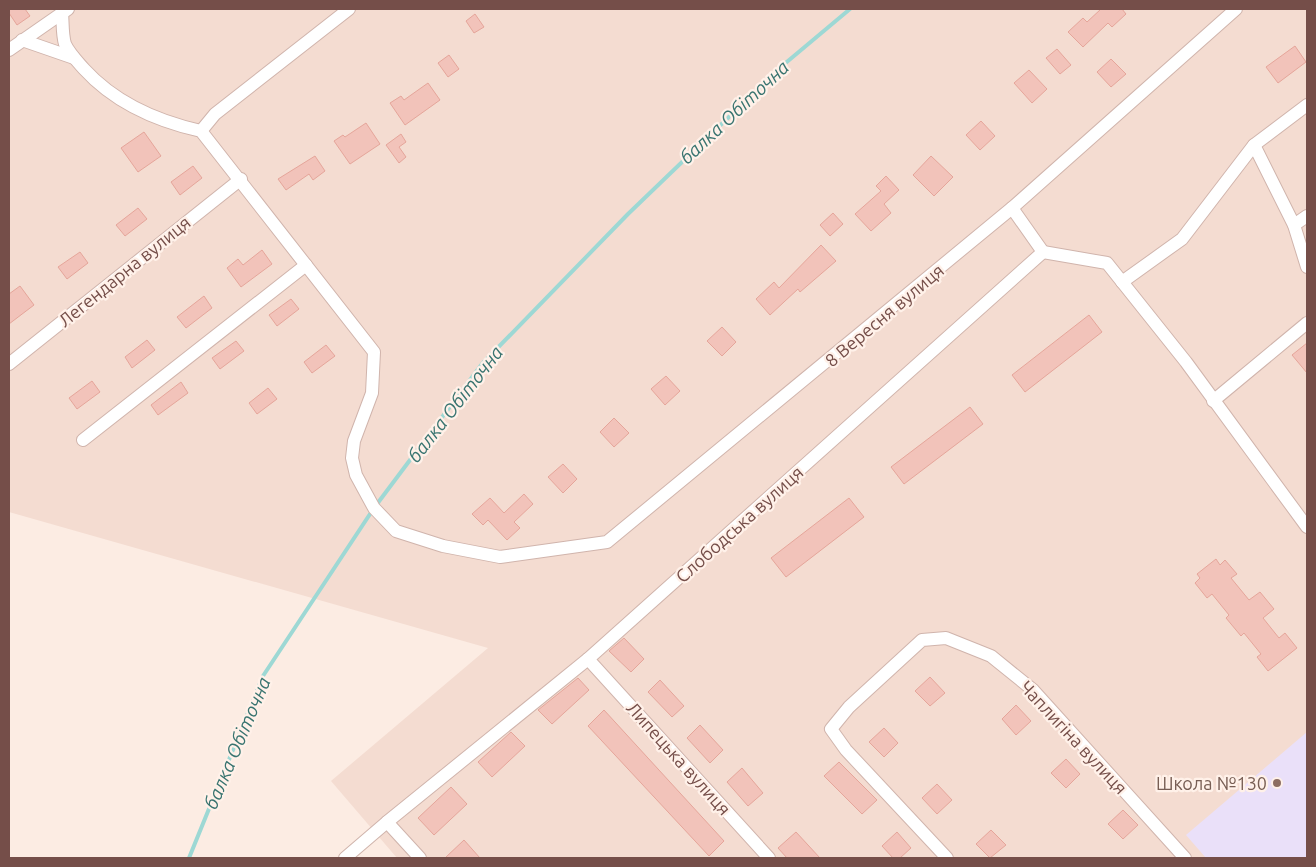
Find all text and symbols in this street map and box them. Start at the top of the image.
water label: балка Обіточна [675,56,793,168]
street label: Легендарна вулиця [54,212,194,330]
street label: 8 Вересня вулиця [821,260,947,370]
water label: балка Обіточна [403,342,507,466]
street label: Слободська вулиця [671,462,807,586]
water label: балка Обіточна [199,674,275,812]
street label: Чаплигіна вулиця [1017,676,1131,798]
street label: Липецька вулиця [623,697,735,819]
place label: Школа №130 [1156,773,1267,793]
marker: Школа №130 [1271,777,1283,789]

